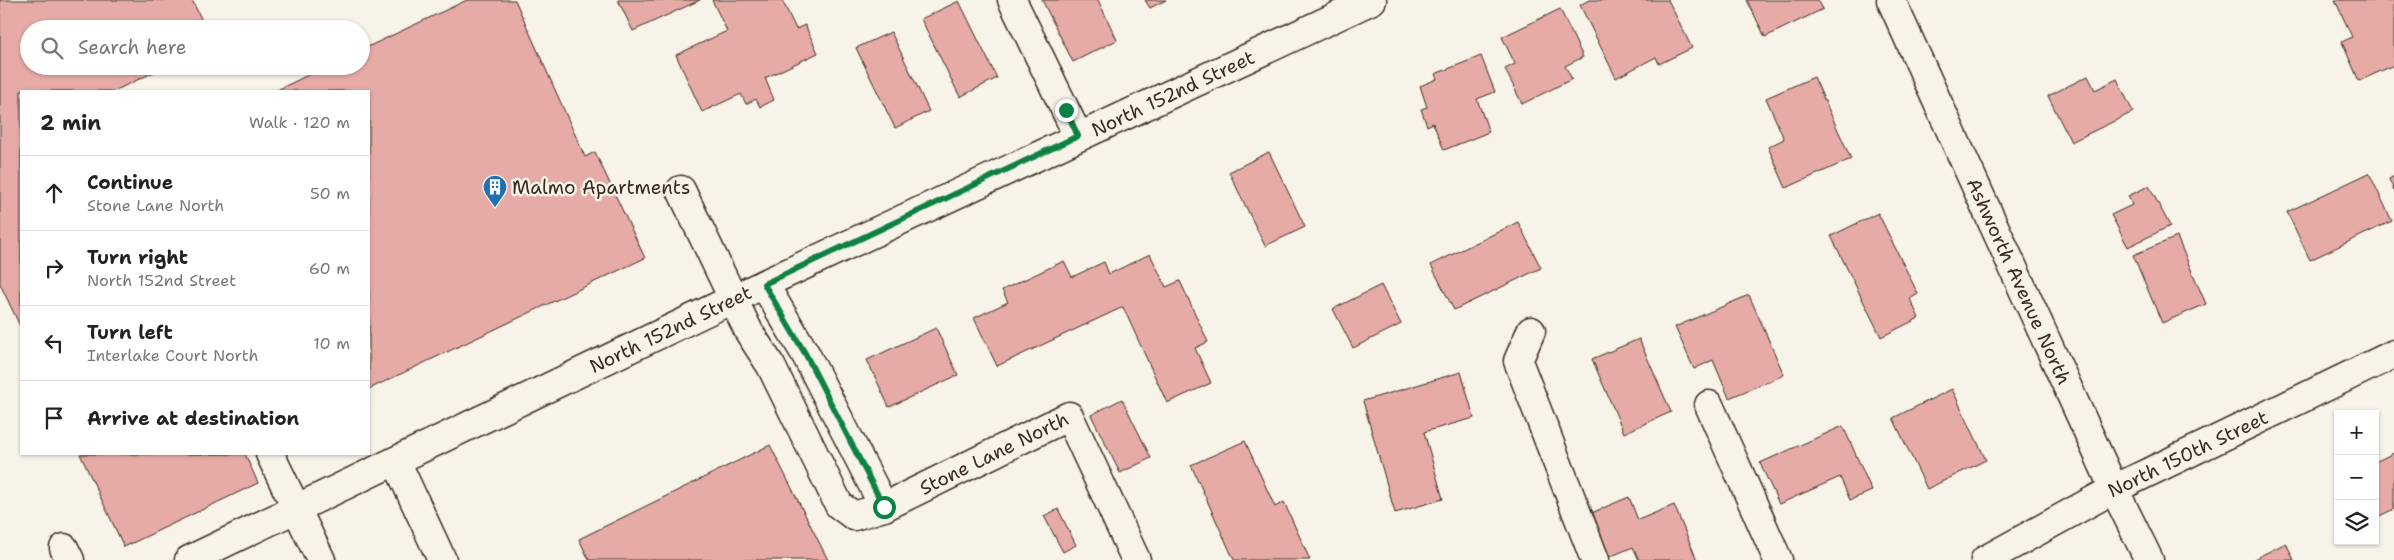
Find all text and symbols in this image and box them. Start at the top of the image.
search box [20,20,370,75]
icon: search [38,34,66,62]
text: Search here [78,35,187,60]
street label: North 152nd Street [1087,45,1259,142]
route end [1055,99,1078,122]
text: 2 min [40,109,101,137]
text: Walk · 120 m [249,112,350,133]
text: Continue [87,170,173,195]
building icon: Malmo Apartments [482,174,508,208]
street label: Ashworth Avenue North [1961,174,2077,388]
place label: Malmo Apartments [512,175,690,200]
icon: ahead [40,179,68,207]
text: 50 m [310,183,350,204]
text: Stone Lane North [87,195,224,216]
text: Turn right [87,245,188,270]
icon: right [40,254,68,282]
text: 60 m [309,258,350,279]
text: North 152nd Street [87,270,236,291]
street label: North 152nd Street [585,280,756,379]
text: Turn left [87,320,173,345]
icon: left [40,329,68,357]
text: 10 m [313,333,350,354]
text: Interlake Court North [87,345,258,366]
icon: arrive [40,404,68,432]
street label: North 150th Street [2104,405,2272,503]
text: Arrive at destination [87,406,299,431]
street label: Stone Lane North [915,406,1073,501]
map controls [2334,410,2379,545]
button: + [2334,410,2379,455]
button: − [2334,455,2379,500]
route start [873,496,896,519]
button: layers [2334,500,2379,545]

